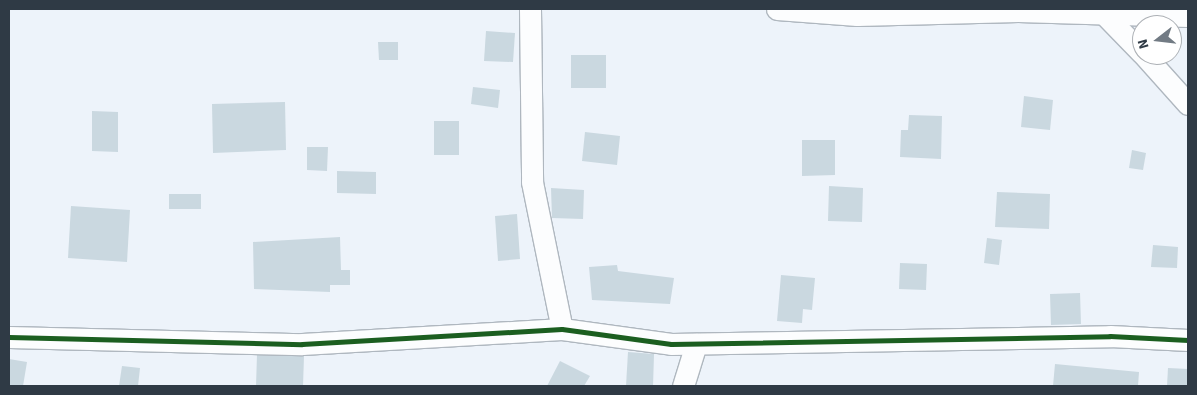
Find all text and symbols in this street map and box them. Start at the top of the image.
north arrow [1132,15,1182,65]
text: N [1133,37,1154,51]

